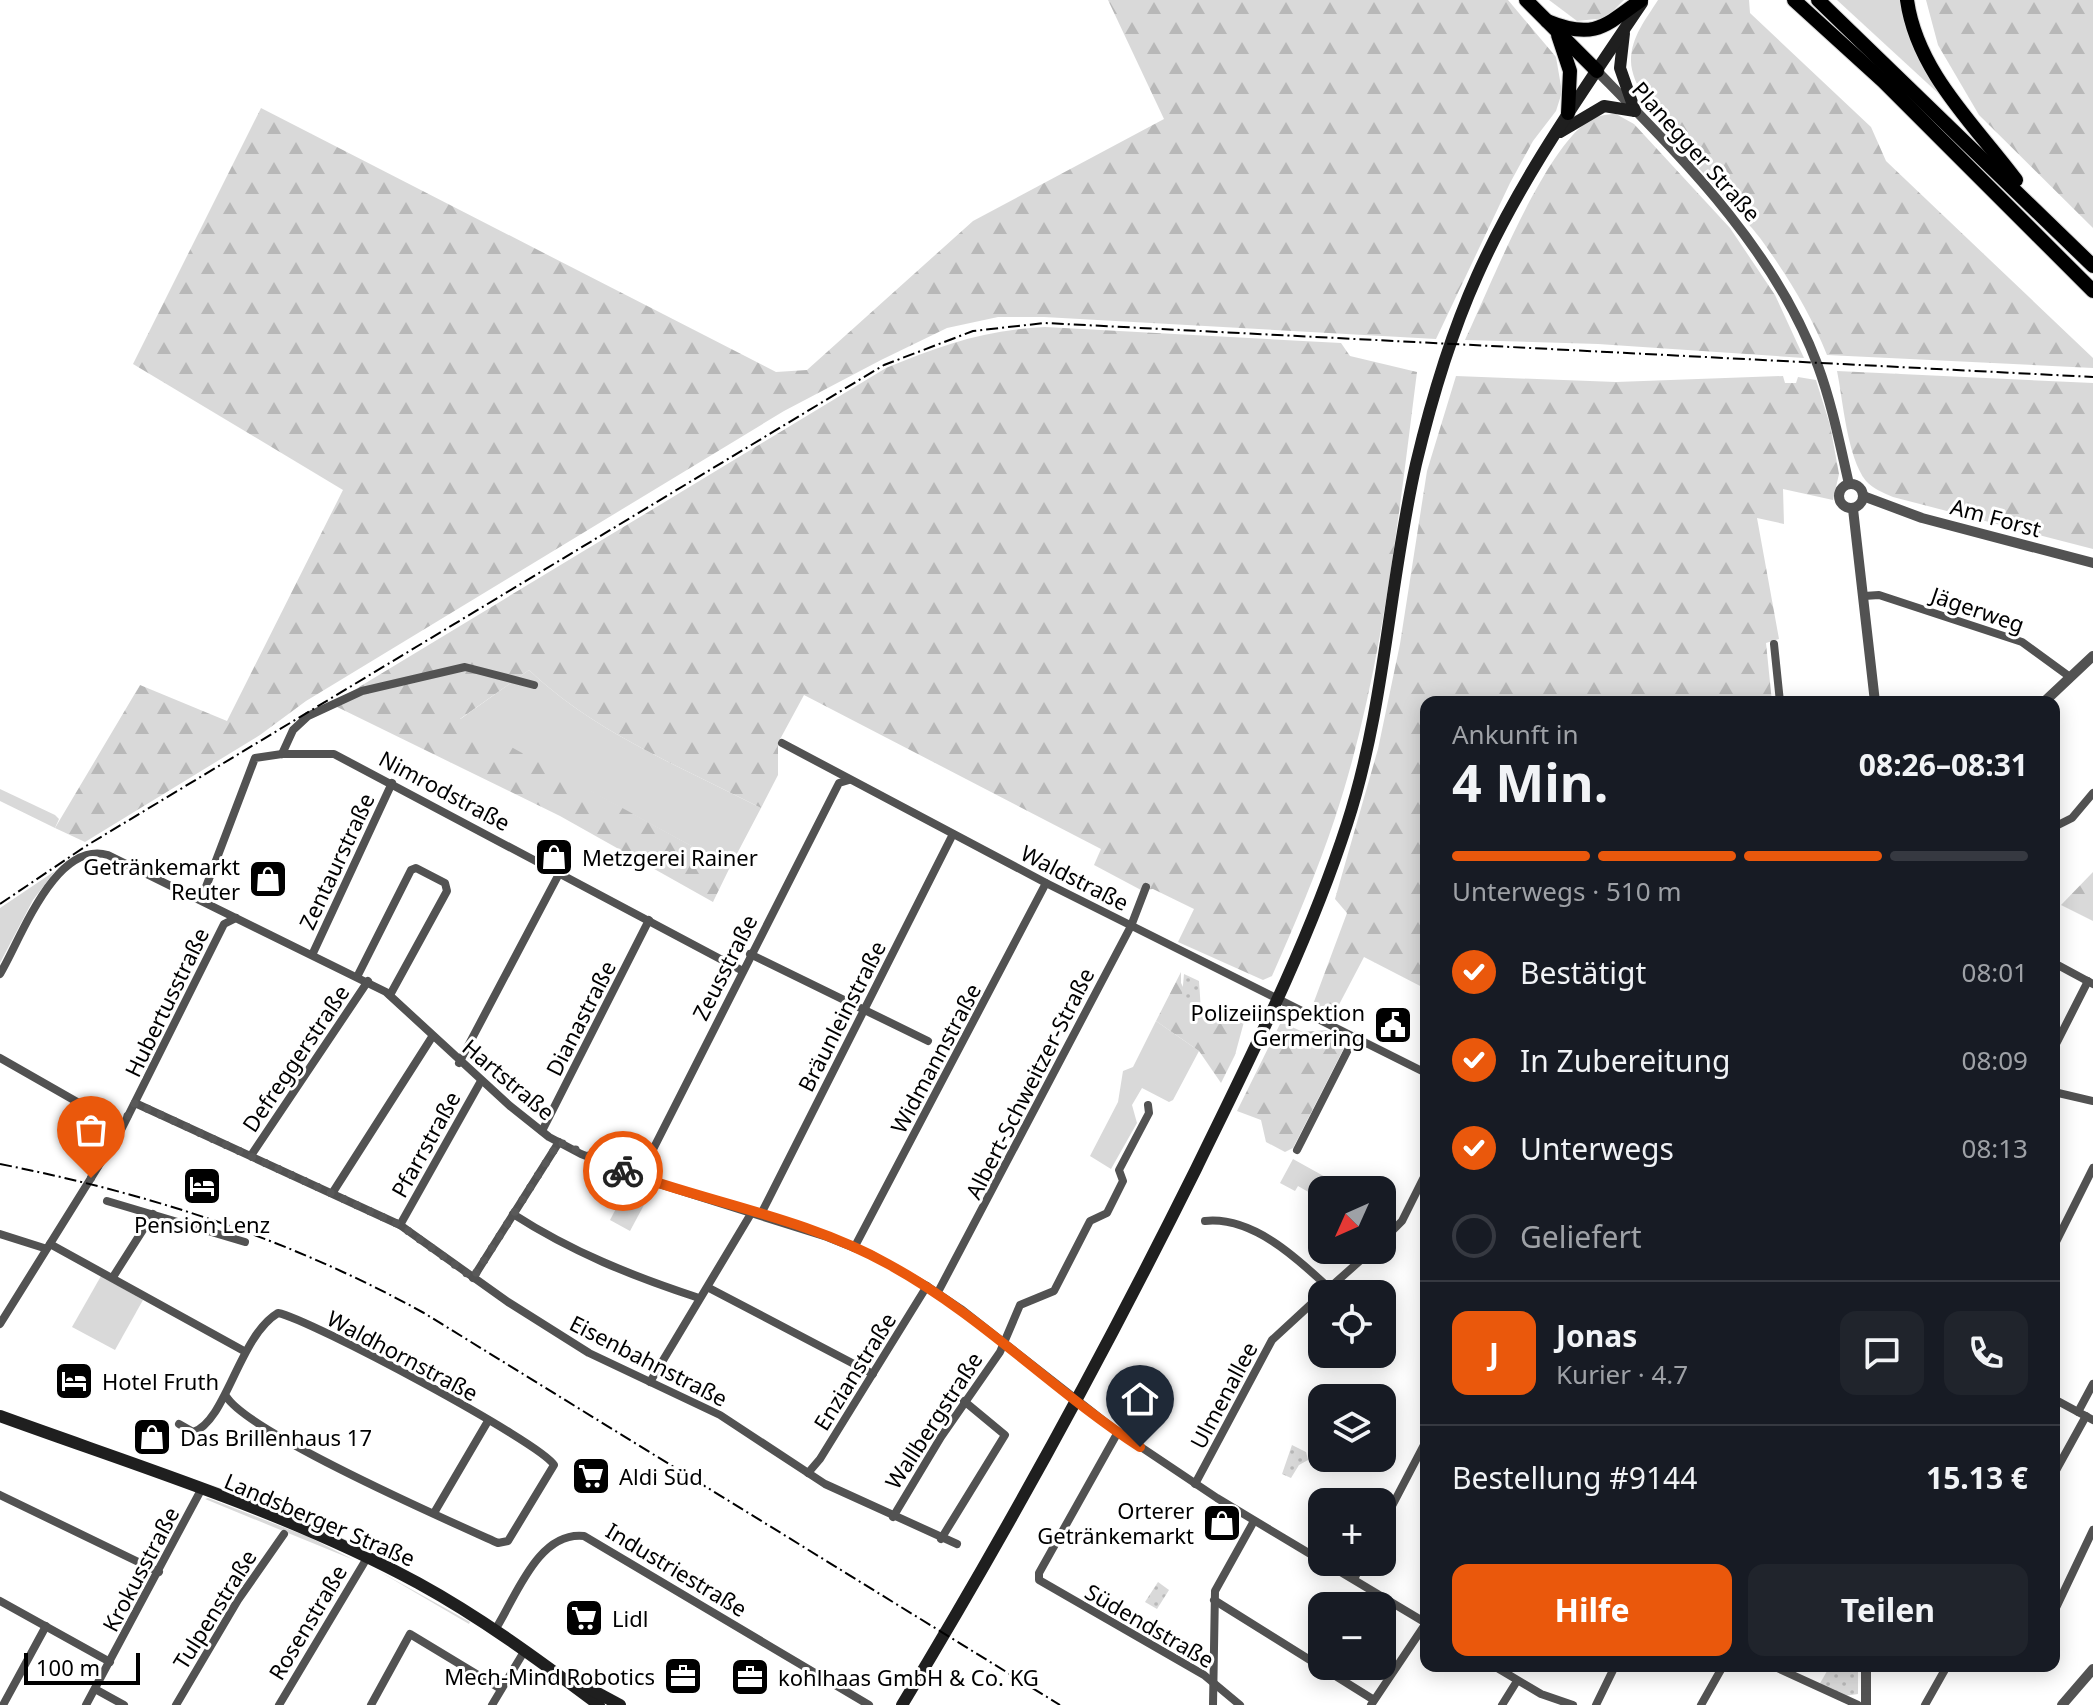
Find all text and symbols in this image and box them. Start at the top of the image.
street label: Planegger Straße [1626,74,1768,228]
street label: Am Forst [1947,491,2045,543]
street label: Jägerweg [1926,578,2029,639]
text: Ankunft in [1452,716,1579,752]
street label: Nimrodstraße [374,743,516,837]
text: 08:26–08:31 [1859,744,2028,785]
text: 4 Min. [1452,746,1608,817]
street label: Zentaurstraße [291,788,381,934]
shop icon: Metzgerei Rainer [533,836,575,878]
street label: Waldstraße [1016,837,1134,917]
place label: Metzgerei Rainer [582,842,758,872]
place label: Getränkemarkt Reuter [83,851,240,906]
shop icon: Getränkemarkt Reuter [247,858,289,900]
text: Unterwegs · 510 m [1452,873,1682,909]
street label: Zeusstraße [685,909,763,1025]
street label: Hubertusstraße [117,922,215,1082]
street label: Bräunleinstraße [790,935,892,1097]
icon: check [1452,950,1496,994]
text: Bestätigt [1520,952,1646,993]
text: 08:01 [1962,954,2028,990]
street label: Dianastraße [538,955,622,1081]
street label: Albert-Schweitzer-Straße [958,962,1100,1204]
street label: Widmannstraße [883,978,987,1138]
street label: Defreggerstraße [235,979,355,1137]
place label: Polizeiinspektion Germering [1191,997,1365,1052]
public building icon: Polizeiinspektion Germering [1372,1004,1414,1046]
street label: Hartstraße [457,1032,561,1126]
icon: check [1452,1038,1496,1082]
text: In Zubereitung [1520,1040,1730,1081]
text: 08:09 [1962,1042,2028,1078]
street label: Pfarrstraße [383,1085,467,1203]
pin [57,1096,125,1178]
icon: bag [69,1108,113,1152]
icon: check [1452,1126,1496,1170]
text: Unterwegs [1520,1128,1674,1169]
text: 08:13 [1962,1130,2028,1166]
courier [583,1131,663,1211]
icon: bike [601,1149,645,1193]
hotel icon: Pension Lenz [181,1165,223,1207]
north arrow [1308,1176,1396,1264]
map controls [1308,1176,1396,1680]
place label: Pension Lenz [134,1209,270,1239]
text: Geliefert [1520,1216,1642,1257]
button: locate [1308,1280,1396,1368]
street label: Waldhornstraße [322,1303,484,1407]
street label: Enzianstraße [806,1306,902,1436]
street label: Eisenbahnstraße [565,1307,733,1413]
button: chat [1840,1311,1924,1395]
button: phone [1944,1311,2028,1395]
text: Jonas [1556,1315,1637,1356]
text: J [1489,1333,1499,1374]
street label: Ulmenallee [1182,1336,1264,1454]
street label: Wallbergstraße [877,1346,989,1494]
text: Kurier · 4.7 [1556,1356,1688,1392]
hotel icon: Hotel Fruth [53,1360,95,1402]
pin [1106,1365,1174,1447]
place label: Hotel Fruth [102,1366,219,1396]
icon: home [1118,1377,1162,1421]
button: layers [1308,1384,1396,1472]
shop icon: Das Brillenhaus 17 [131,1416,173,1458]
place label: Das Brillenhaus 17 [180,1422,372,1452]
supermarket icon: Aldi Süd [570,1455,612,1497]
text: Bestellung #9144 [1452,1457,1697,1498]
text: 15.13 € [1926,1457,2028,1498]
place label: Aldi Süd [619,1461,703,1491]
street label: Landsberger Straße [220,1465,420,1573]
button: + [1308,1488,1396,1576]
place label: Orterer Getränkemarkt [1037,1495,1194,1550]
street label: Krokusstraße [95,1501,185,1637]
shop icon: Orterer Getränkemarkt [1201,1502,1243,1544]
street label: Industriestraße [601,1515,753,1623]
street label: Tulpenstraße [165,1544,263,1674]
street label: Rosenstraße [261,1559,353,1685]
button: Hilfe [1452,1564,1732,1656]
button: Teilen [1748,1564,2028,1656]
street label: Südendstraße [1080,1576,1220,1674]
button: − [1308,1592,1396,1680]
supermarket icon: Lidl [563,1597,605,1639]
place label: Lidl [612,1603,648,1633]
scale bar [24,1649,140,1685]
text: 100 m [36,1652,100,1682]
office icon: Mech-Mind Robotics [662,1655,704,1697]
office icon: kohlhaas GmbH & Co. KG [729,1656,771,1698]
place label: Mech-Mind Robotics [444,1661,655,1691]
place label: kohlhaas GmbH & Co. KG [778,1662,1039,1692]

